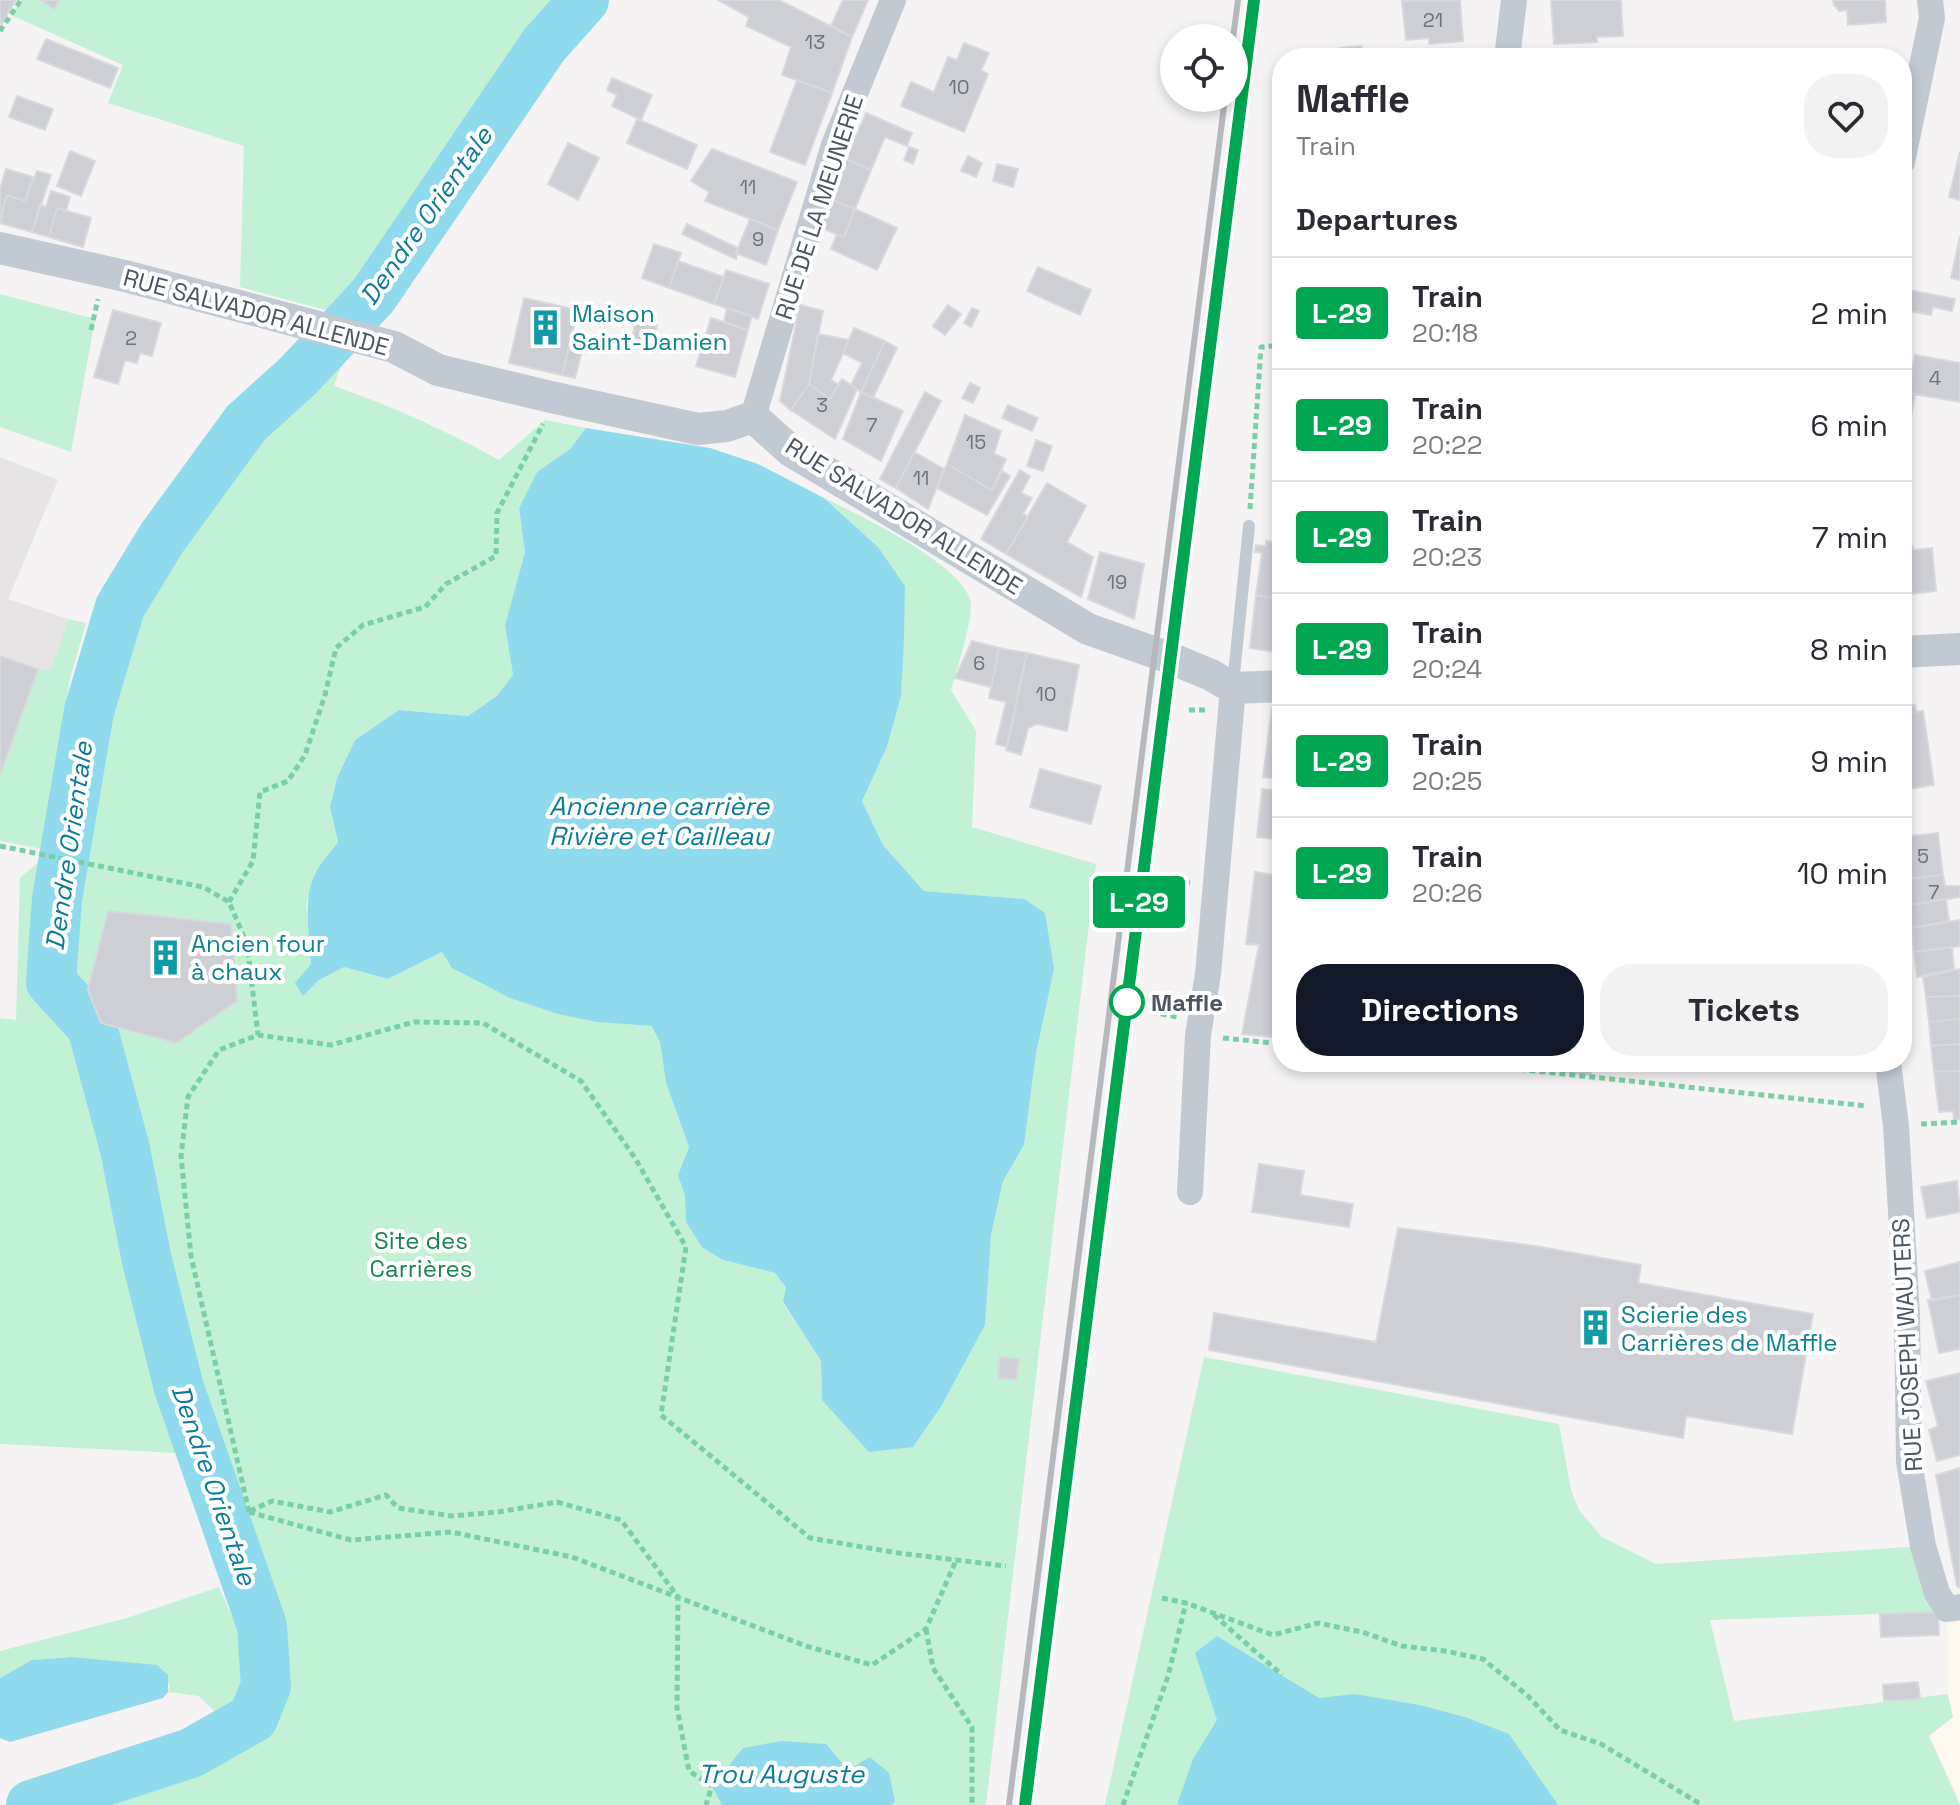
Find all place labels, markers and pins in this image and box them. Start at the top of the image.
place label: Maison Saint-Damien [572,298,728,357]
building icon: Maison Saint-Damien [527,308,565,346]
place label: Ancien four à chaux [191,928,325,987]
building icon: Ancien four à chaux [146,938,184,976]
marker: Maffle [1110,985,1144,1019]
place label: Maffle [1151,987,1223,1018]
place label: Scierie des Carrières de Maffle [1621,1299,1838,1358]
building icon: Scierie des Carrières de Maffle [1576,1309,1614,1347]

